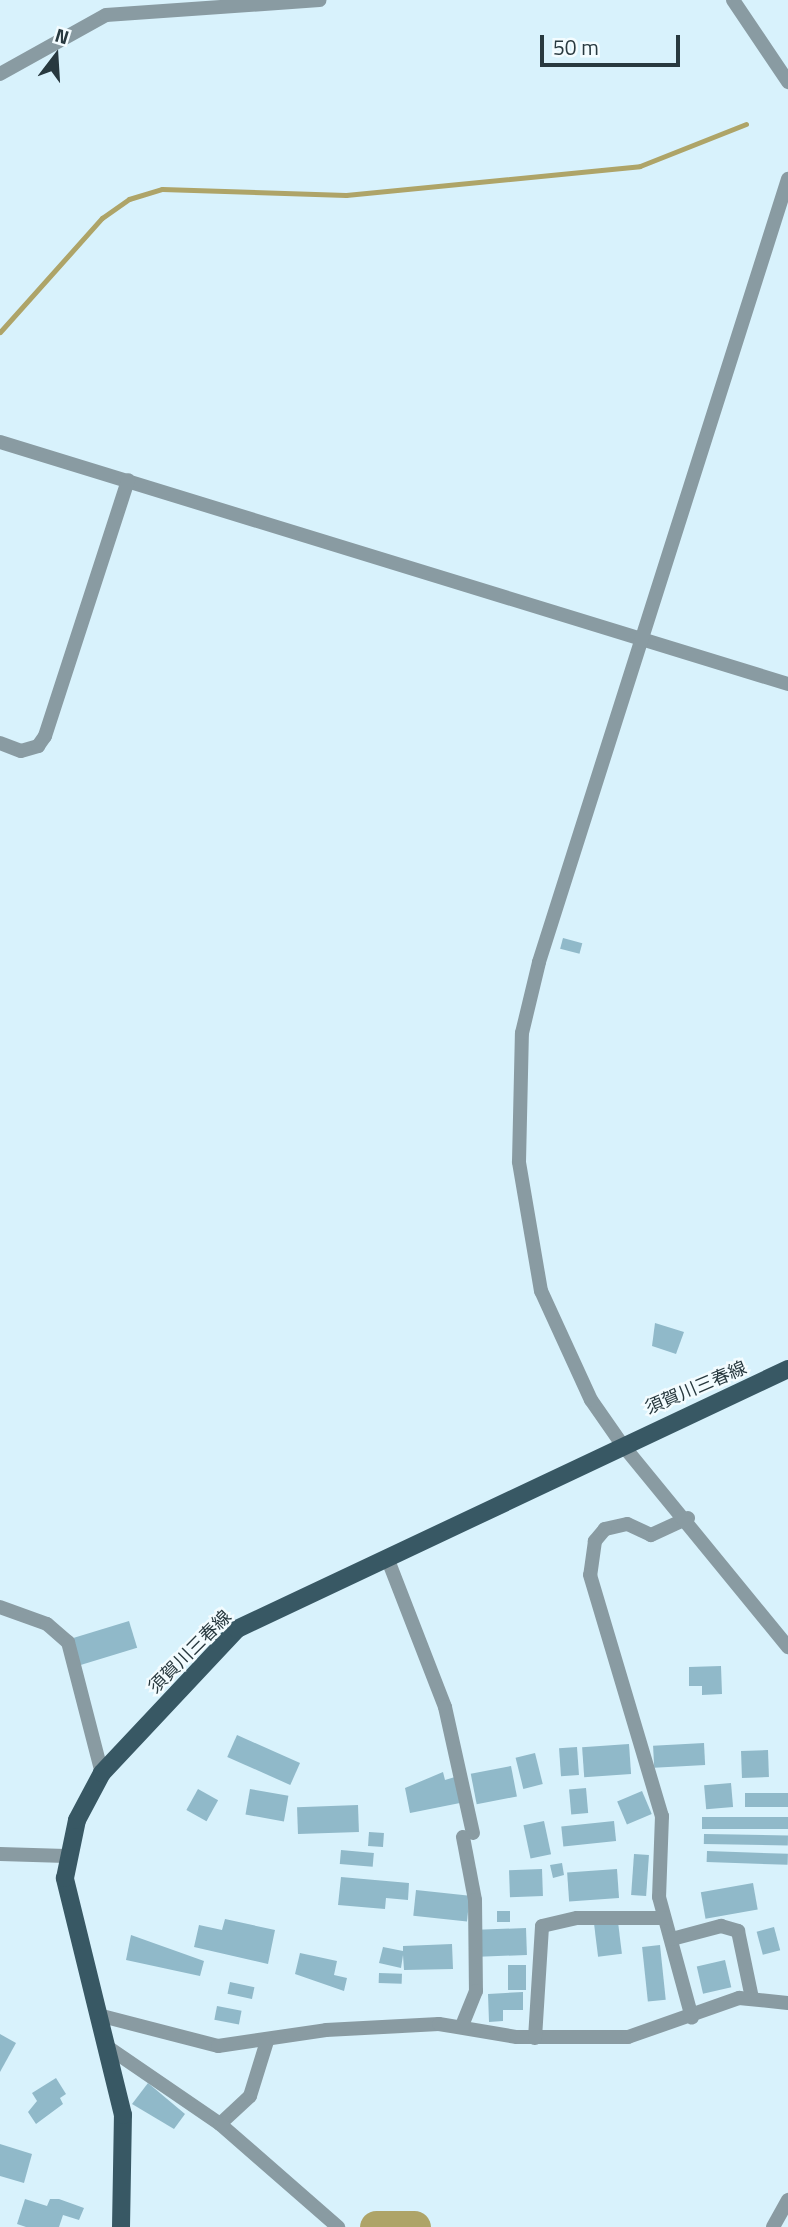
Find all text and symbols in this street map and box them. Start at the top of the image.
text: N [52,20,73,51]
north arrow [21,21,91,91]
scale bar [543,21,683,65]
text: 50 m [553,31,599,63]
street label: 須賀川三春線 [642,1357,750,1419]
street label: 須賀川三春線 [144,1606,236,1698]

